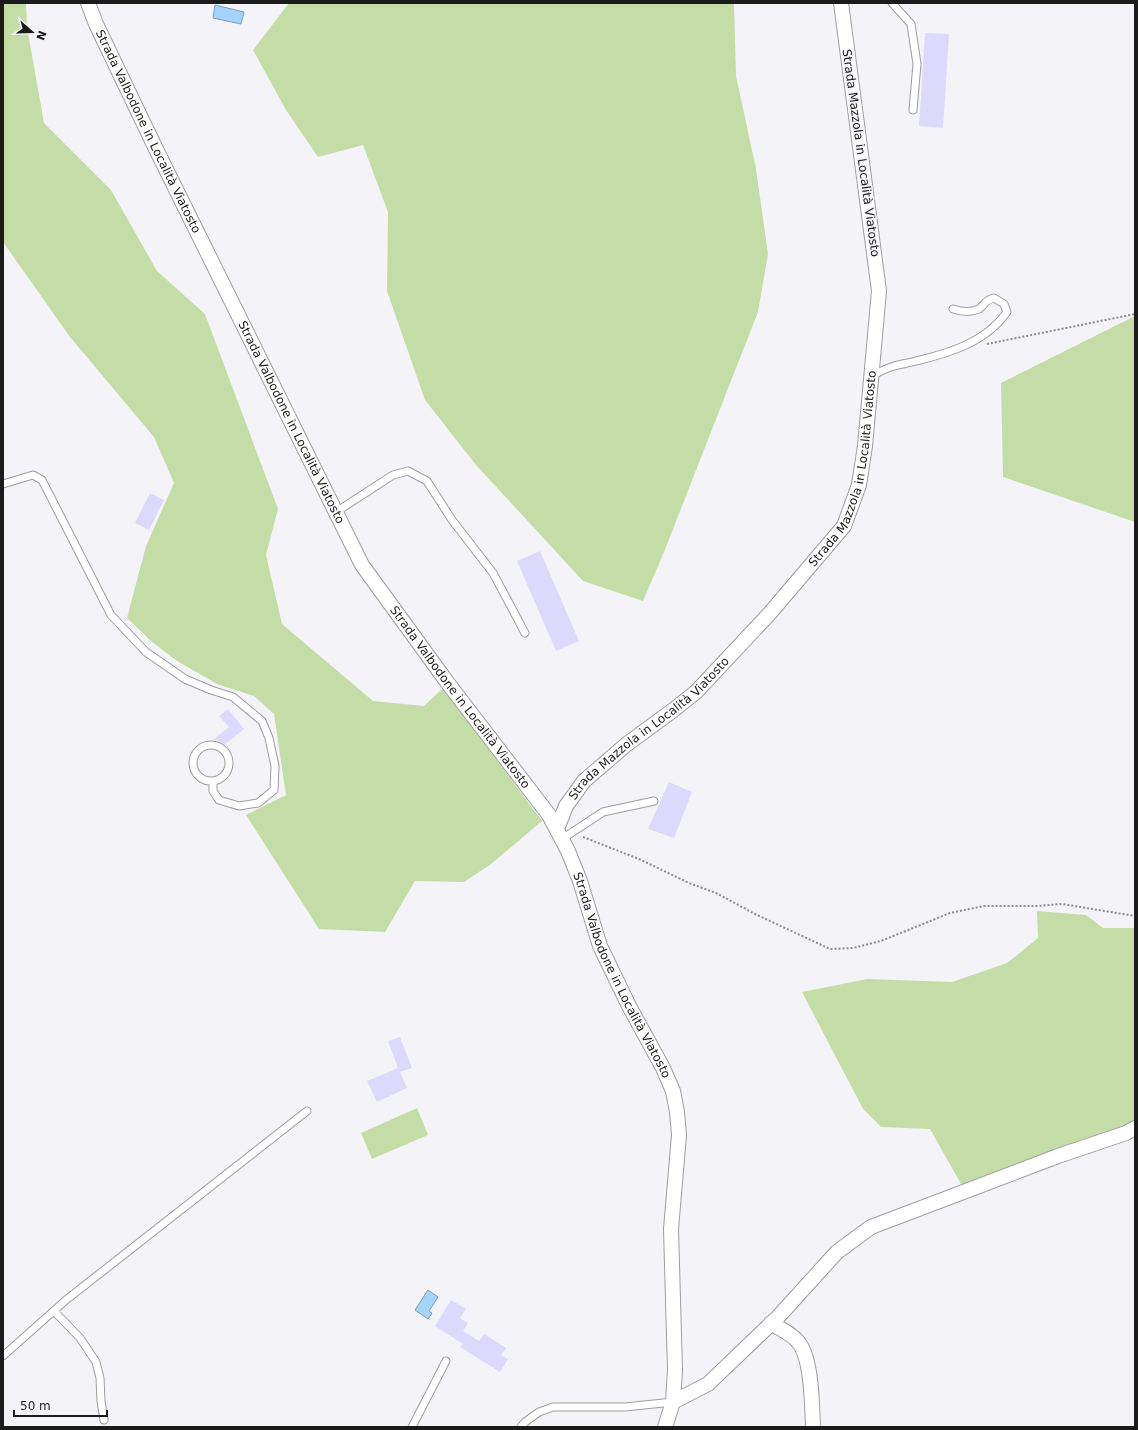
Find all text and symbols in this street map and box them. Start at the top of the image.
north arrow [12,12,52,52]
street label: Strada Valbodone in Località Viatosto [93,28,204,236]
text: N [33,29,49,42]
street label: Strada Mazzola in Località Viatosto [839,48,883,258]
street label: Strada Valbodone in Località Viatosto [235,319,347,526]
street label: Strada Mazzola in Località Viatosto [806,370,879,569]
street label: Strada Valbodone in Località Viatosto [387,603,533,791]
street label: Strada Mazzola in Località Viatosto [566,654,732,802]
street label: Strada Valbodone in Località Viatosto [570,870,674,1080]
scale bar [14,1392,107,1418]
text: 50 m [20,1399,51,1413]

